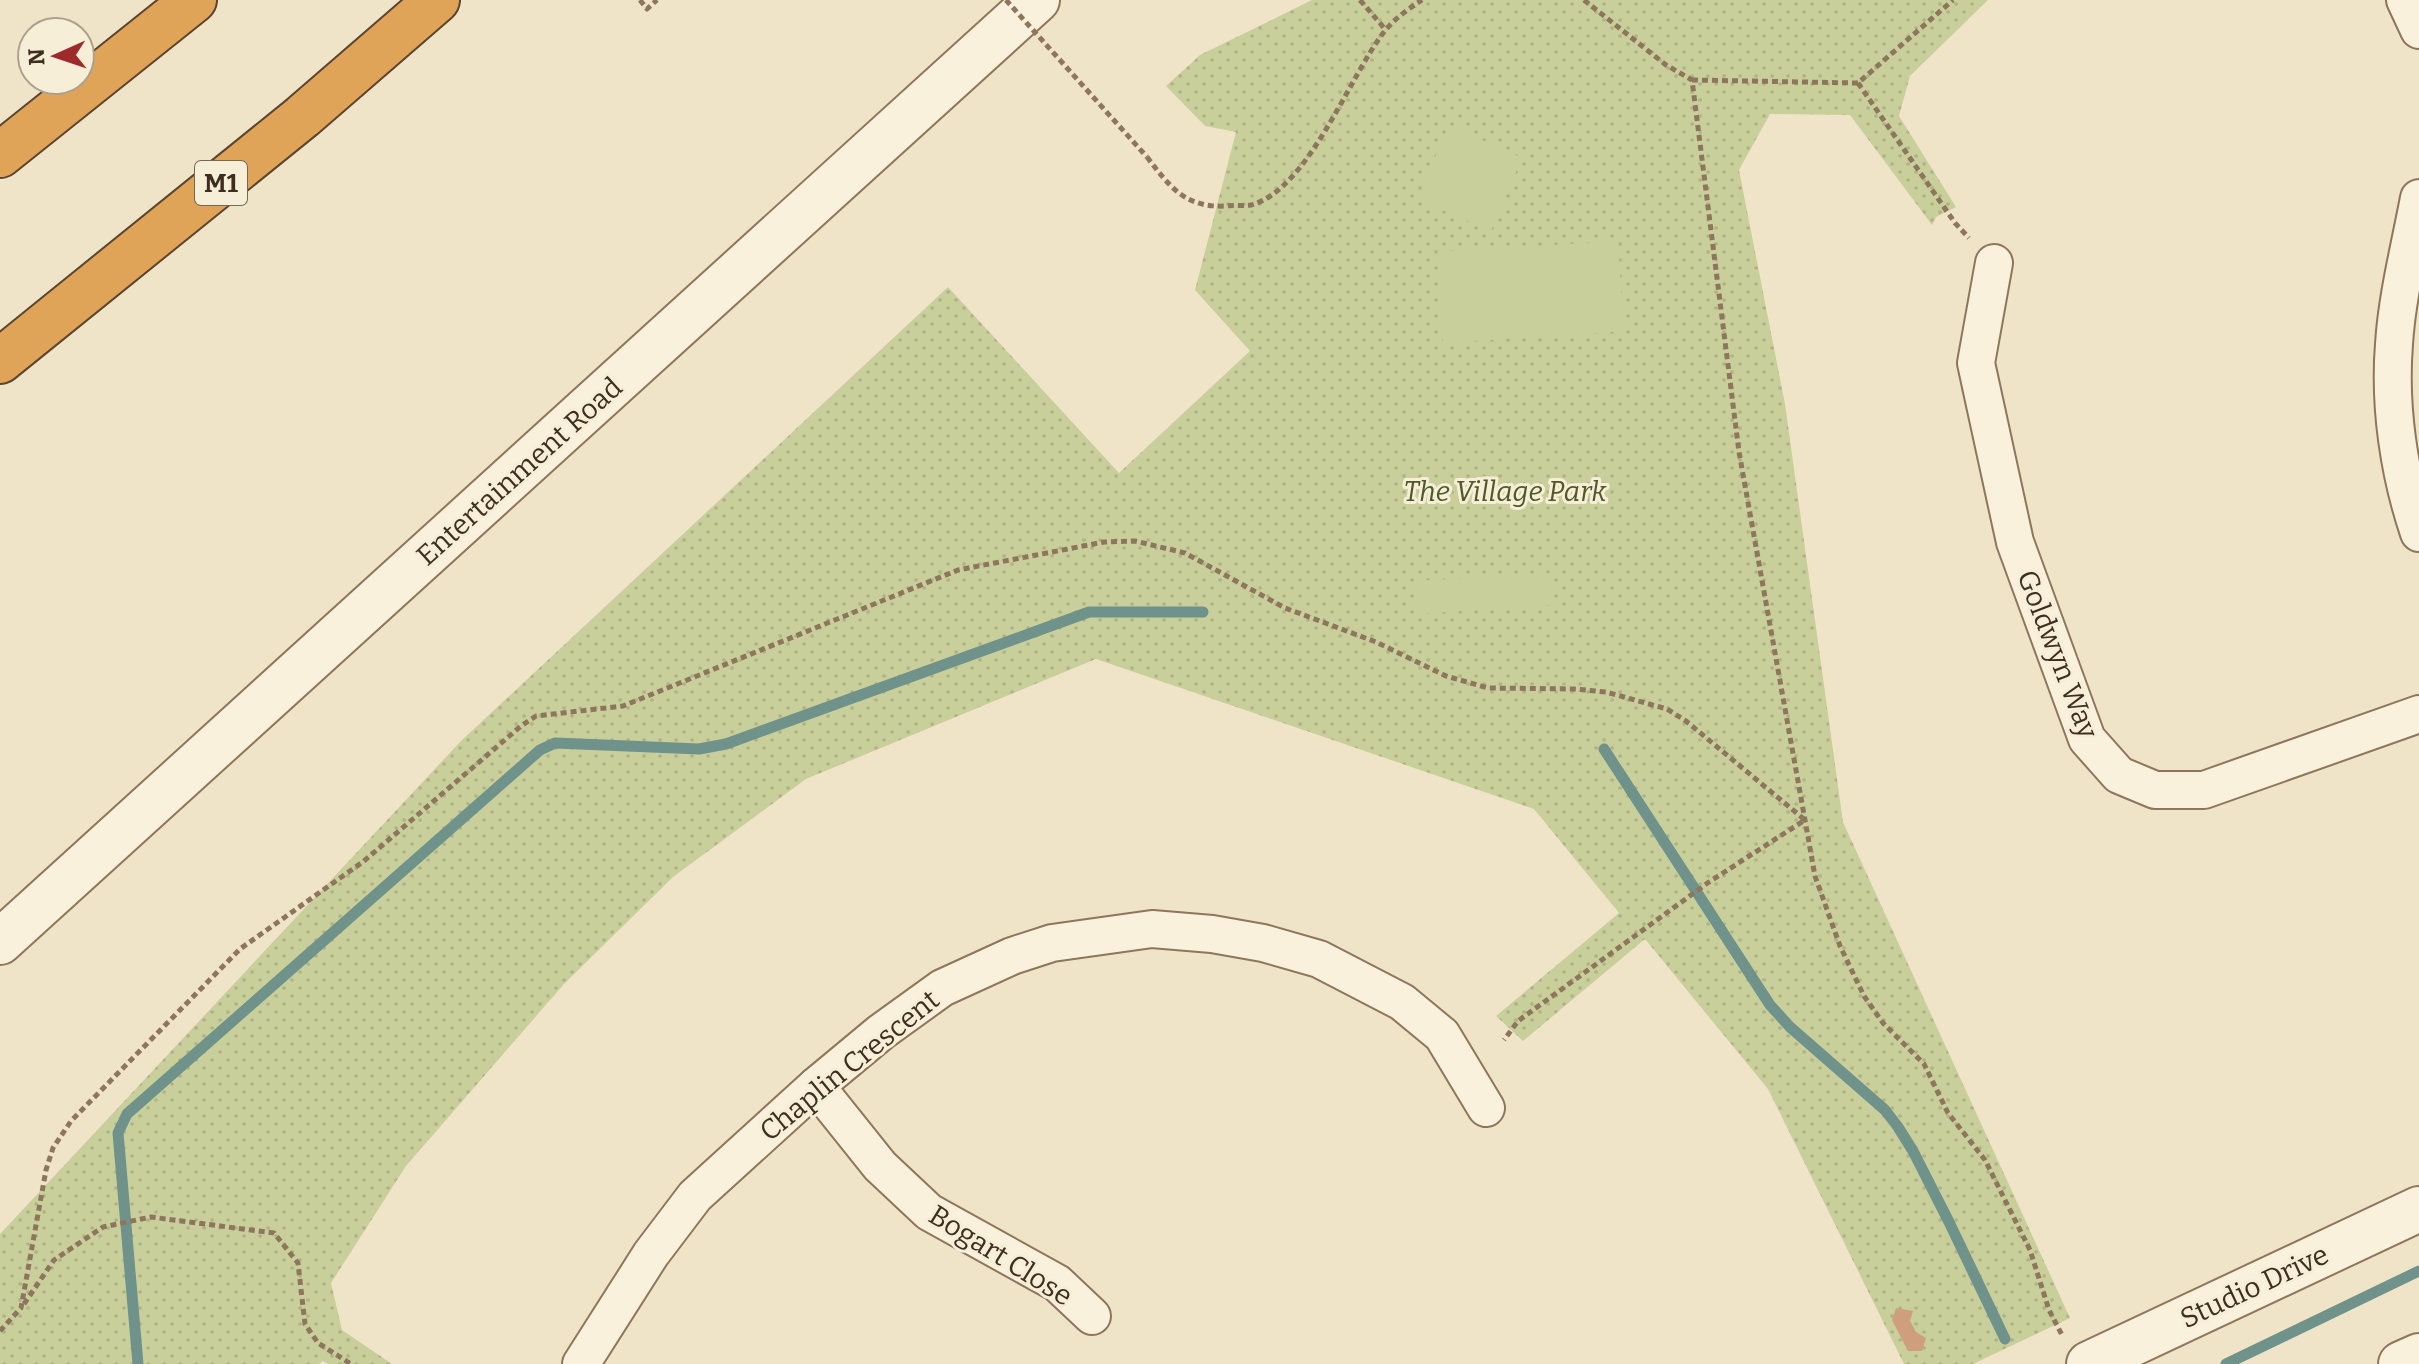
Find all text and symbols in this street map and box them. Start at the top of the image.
north arrow [16,16,96,96]
text: N [23,48,50,66]
road number: M1 [195,161,247,205]
street label: Entertainment Road [410,370,629,572]
park label: The Village Park [1403,475,1607,508]
street label: Goldwyn Way [2010,565,2105,743]
street label: Chaplin Crescent [753,983,946,1148]
street label: Bogart Close [923,1198,1078,1313]
street label: Studio Drive [2175,1238,2334,1335]

